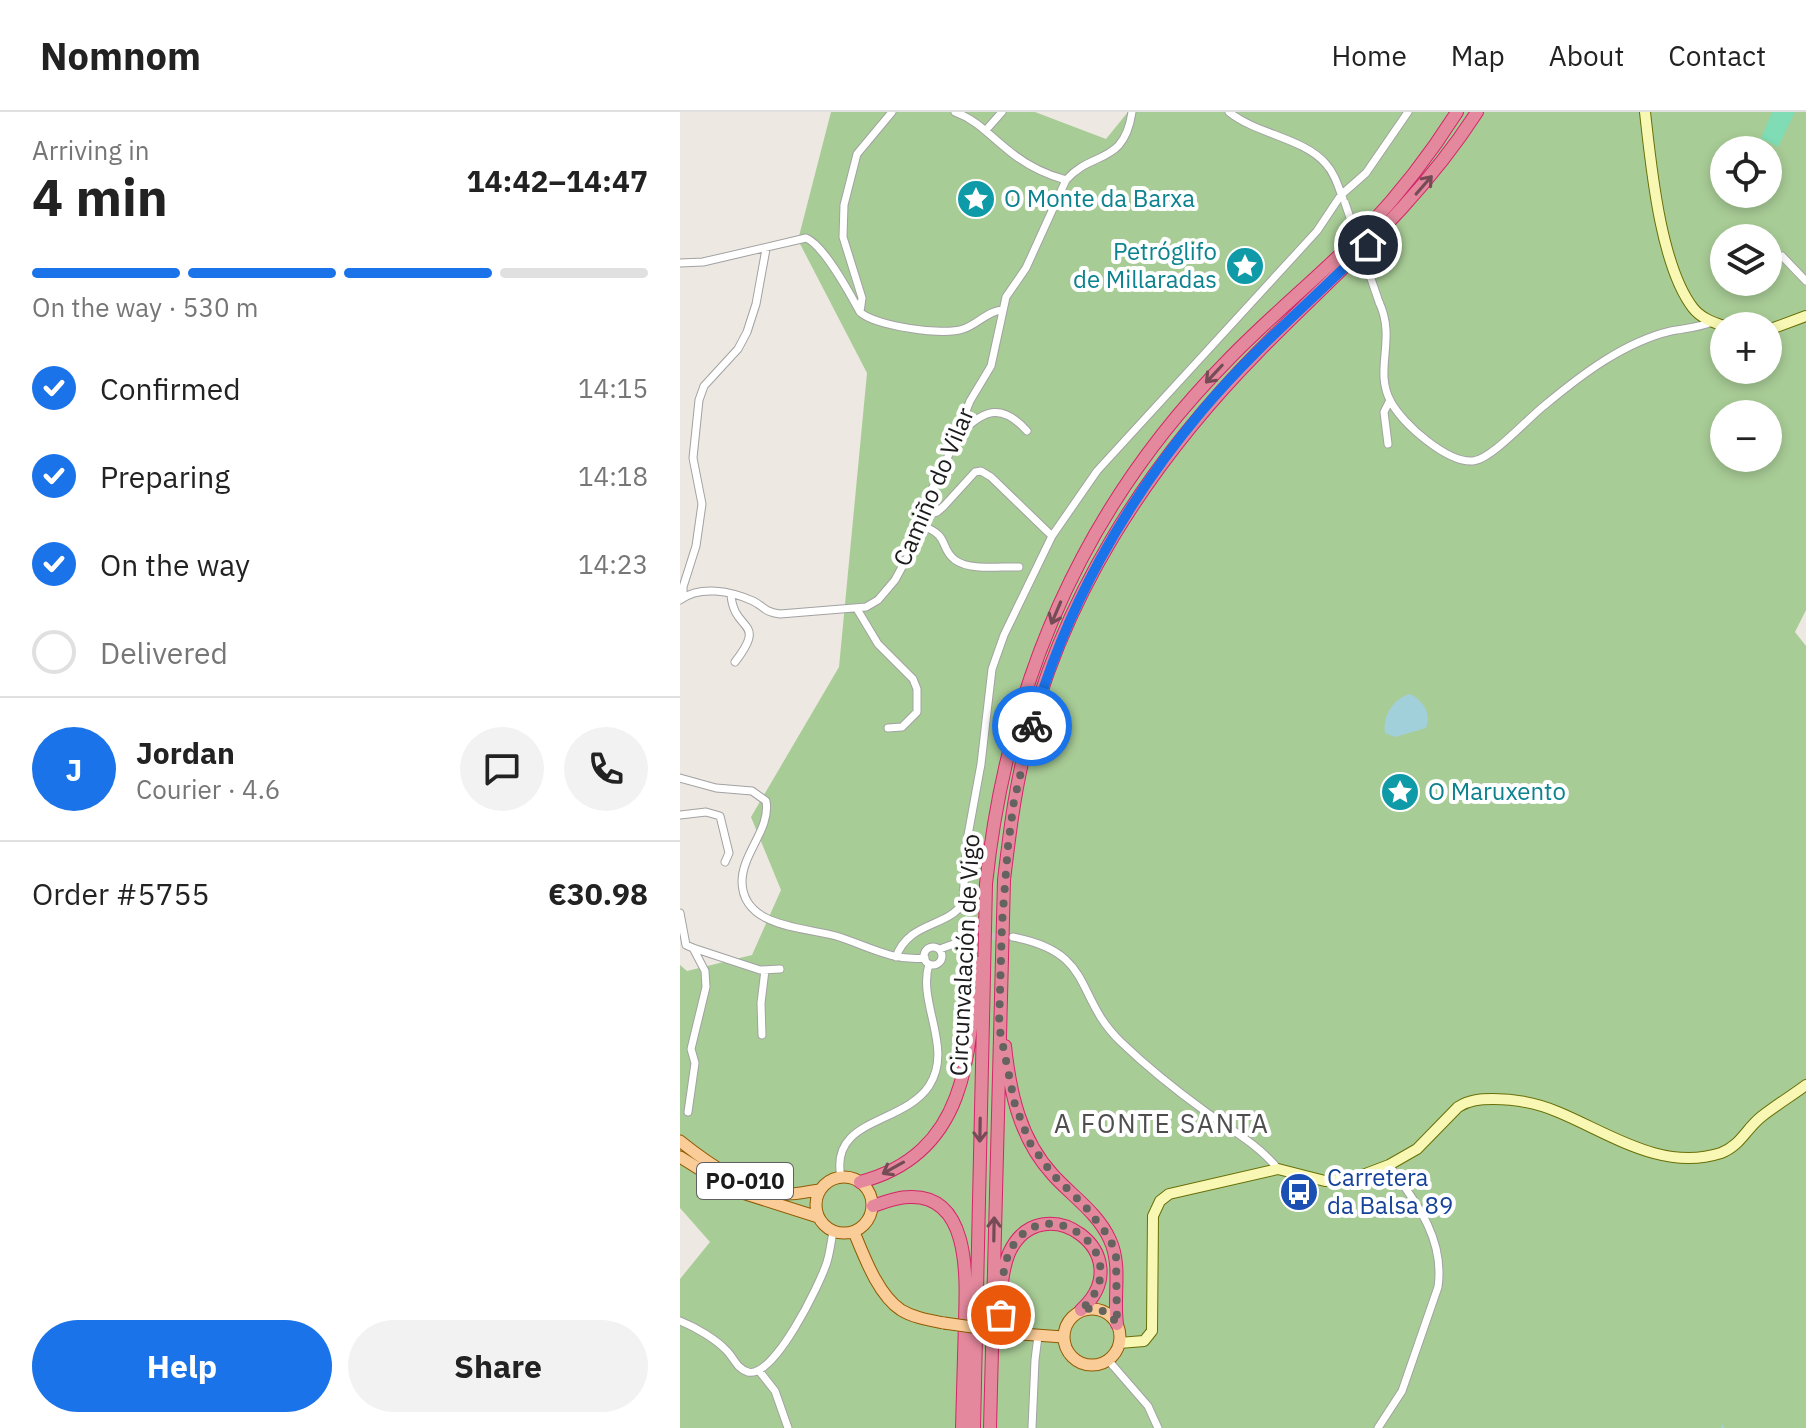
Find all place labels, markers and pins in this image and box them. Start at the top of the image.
place icon: O Monte da Barxa [955,178,997,220]
place label: O Monte da Barxa [1004,182,1195,214]
pin [1334,211,1402,279]
place label: Petróglifo de Millaradas [1073,235,1217,295]
place icon: Petróglifo de Millaradas [1224,245,1266,287]
place icon: O Maruxento [1379,771,1421,813]
place label: O Maruxento [1428,775,1566,807]
place label: Carretera da Balsa 89 [1327,1161,1453,1221]
bus stop icon: Carretera da Balsa 89 [1278,1171,1320,1213]
pin [967,1281,1035,1349]

